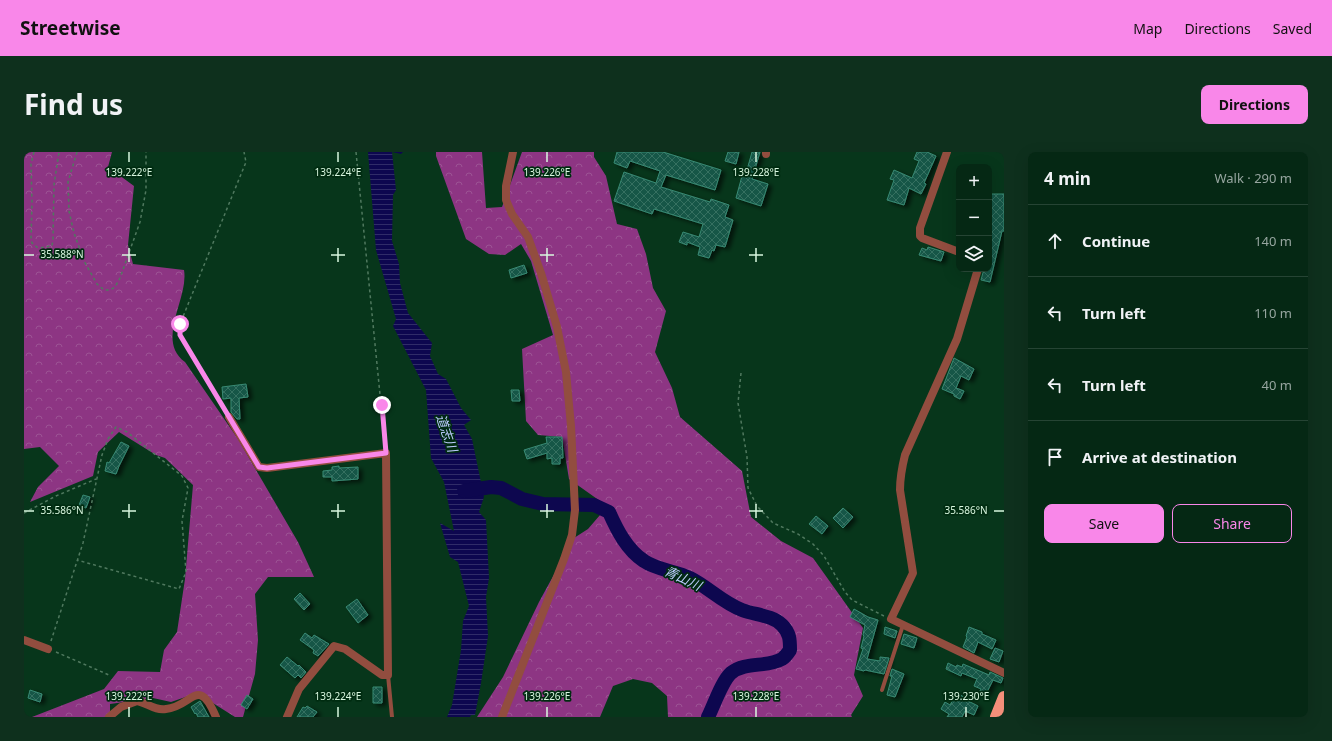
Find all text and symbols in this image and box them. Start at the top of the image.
text: Streetwise [20,15,121,41]
text: Map [1133,19,1162,38]
text: Directions [1184,19,1251,38]
text: Saved [1273,19,1312,38]
text: Find us [24,85,123,123]
button: Directions [1201,85,1308,124]
map controls [956,164,992,272]
button: + [956,164,992,200]
text: 139.222°E [106,165,152,179]
text: 139.224°E [315,165,361,179]
text: 139.226°E [524,165,570,179]
text: 139.228°E [733,165,779,179]
text: 4 min [1044,167,1091,190]
text: Walk · 290 m [1214,169,1292,187]
button: − [956,200,992,236]
icon: ahead [1044,230,1066,252]
text: Continue [1082,231,1150,251]
text: 140 m [1254,232,1292,250]
button: layers [956,236,992,272]
text: 35.588°N [40,247,84,261]
icon: left [1044,302,1066,324]
text: Turn left [1082,303,1146,323]
text: 110 m [1254,304,1292,322]
route start [171,315,189,333]
icon: left [1044,374,1066,396]
text: Turn left [1082,375,1146,395]
text: 40 m [1262,376,1292,394]
route end [373,396,391,414]
water label: 道志川 [432,412,463,456]
icon: arrive [1044,446,1066,468]
text: Arrive at destination [1082,447,1237,467]
text: 35.586°N [40,503,84,517]
text: 35.586°N [944,503,988,517]
button: Save [1044,504,1164,543]
button: Share [1172,504,1292,543]
water label: 青山川 [662,562,706,595]
text: 139.222°E [106,689,152,703]
text: 139.224°E [315,689,361,703]
text: 139.226°E [524,689,570,703]
text: 139.228°E [733,689,779,703]
text: 139.230°E [943,689,989,703]

